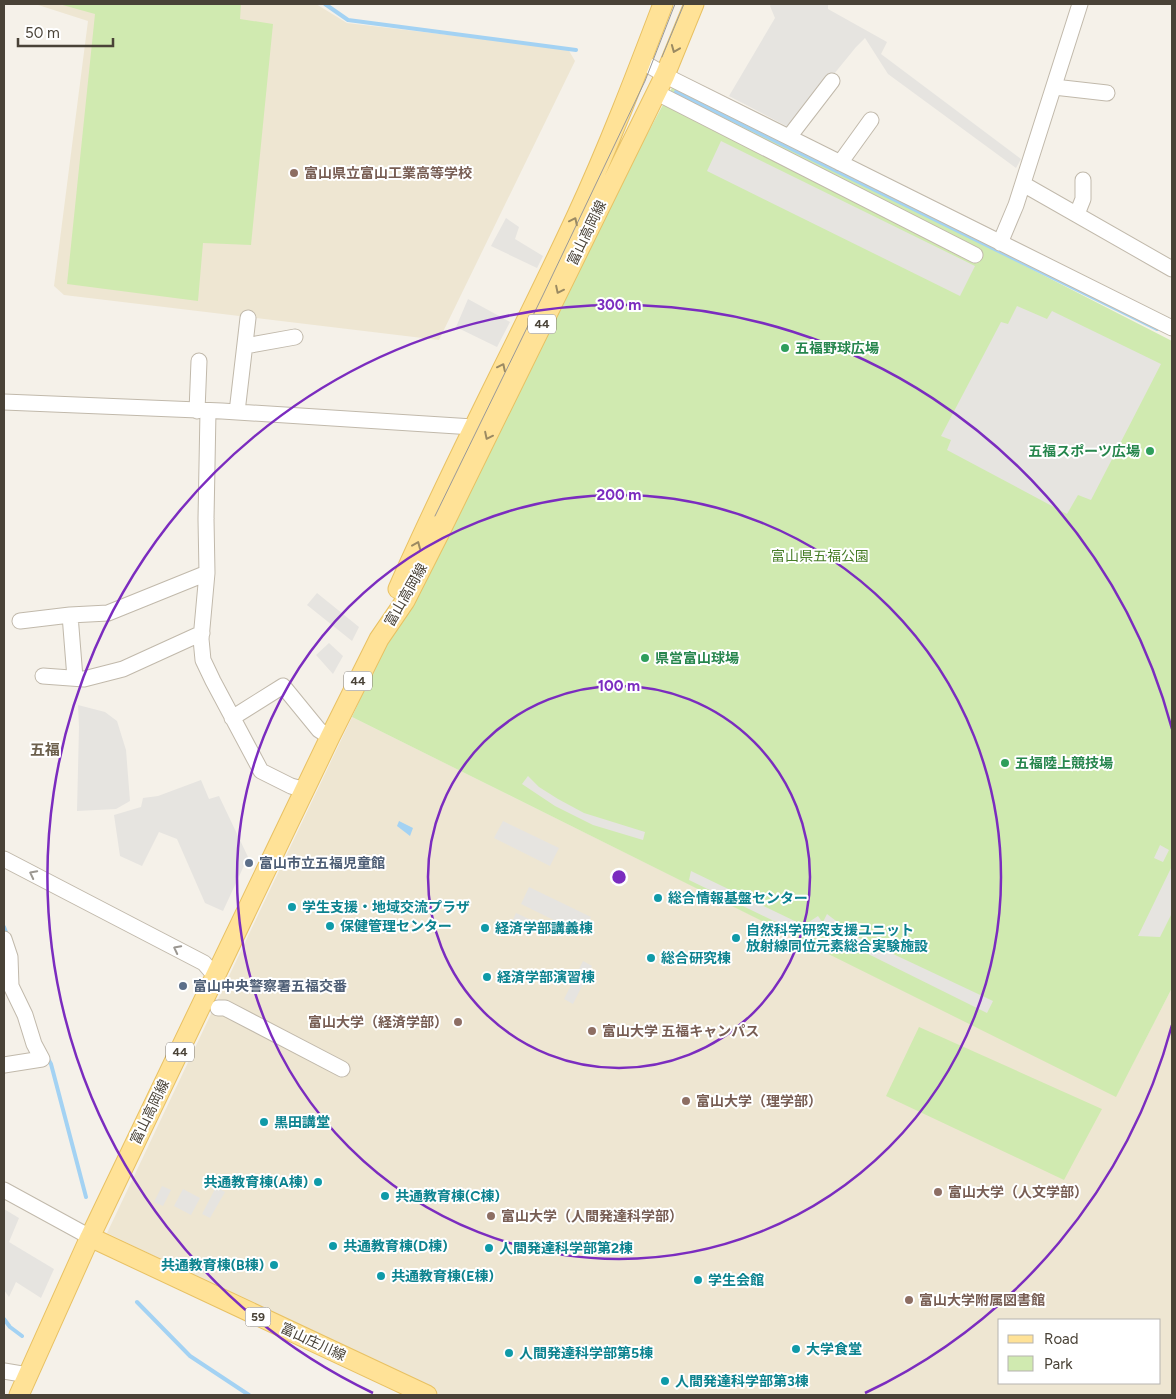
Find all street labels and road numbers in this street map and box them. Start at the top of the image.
street label: 富山高岡線 [564,198,610,268]
road number: 44 [528,314,556,334]
street label: 富山高岡線 [381,560,431,630]
road number: 44 [344,671,372,690]
road number: 44 [166,1042,194,1062]
street label: 富山高岡線 [127,1077,173,1147]
road number: 59 [246,1308,270,1326]
street label: 富山庄川線 [278,1320,348,1364]

